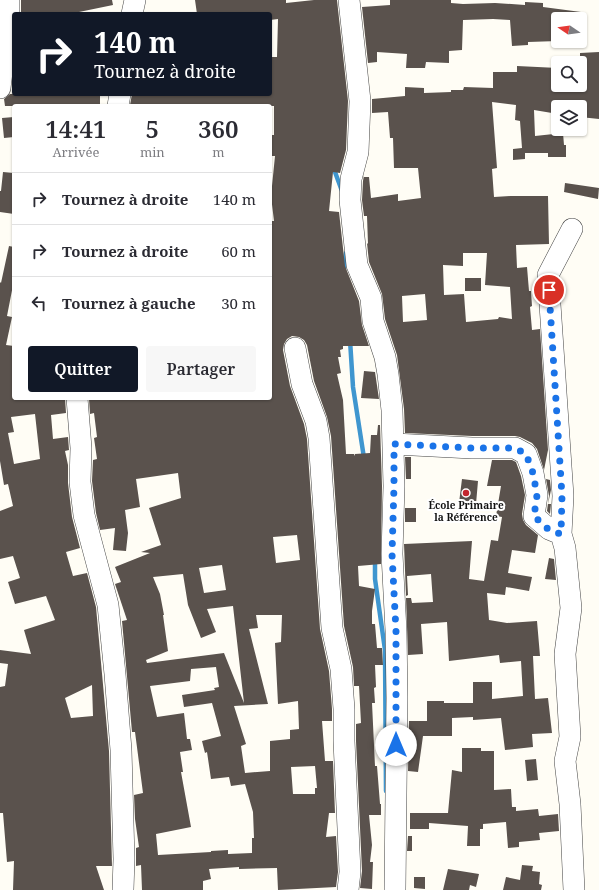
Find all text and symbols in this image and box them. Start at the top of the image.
north arrow [551,12,587,48]
map controls [551,12,587,136]
text: 140 m [94,23,176,61]
icon: right [28,28,80,80]
button: search [551,56,587,92]
text: Tournez à droite [94,59,236,83]
button: layers [551,100,587,136]
text: 14:41 [45,112,107,145]
text: 5 [146,112,159,145]
text: 360 [198,112,239,145]
text: Arrivée [52,143,99,161]
text: min [140,143,165,161]
text: m [212,143,224,161]
icon: right [28,188,50,210]
text: Tournez à droite [62,189,188,209]
text: 140 m [213,189,256,209]
icon: right [28,240,50,262]
text: Tournez à droite [62,241,188,261]
text: 60 m [221,241,256,261]
pin [532,273,566,307]
icon: arrive [538,279,560,301]
icon: left [28,292,50,314]
text: Tournez à gauche [62,293,196,313]
text: 30 m [221,293,256,313]
button: Quitter [28,346,138,392]
button: Partager [146,346,256,392]
marker: École Primaire la Référence [461,488,471,498]
place label: École Primaire la Référence [428,498,504,524]
position arrow [375,724,417,766]

